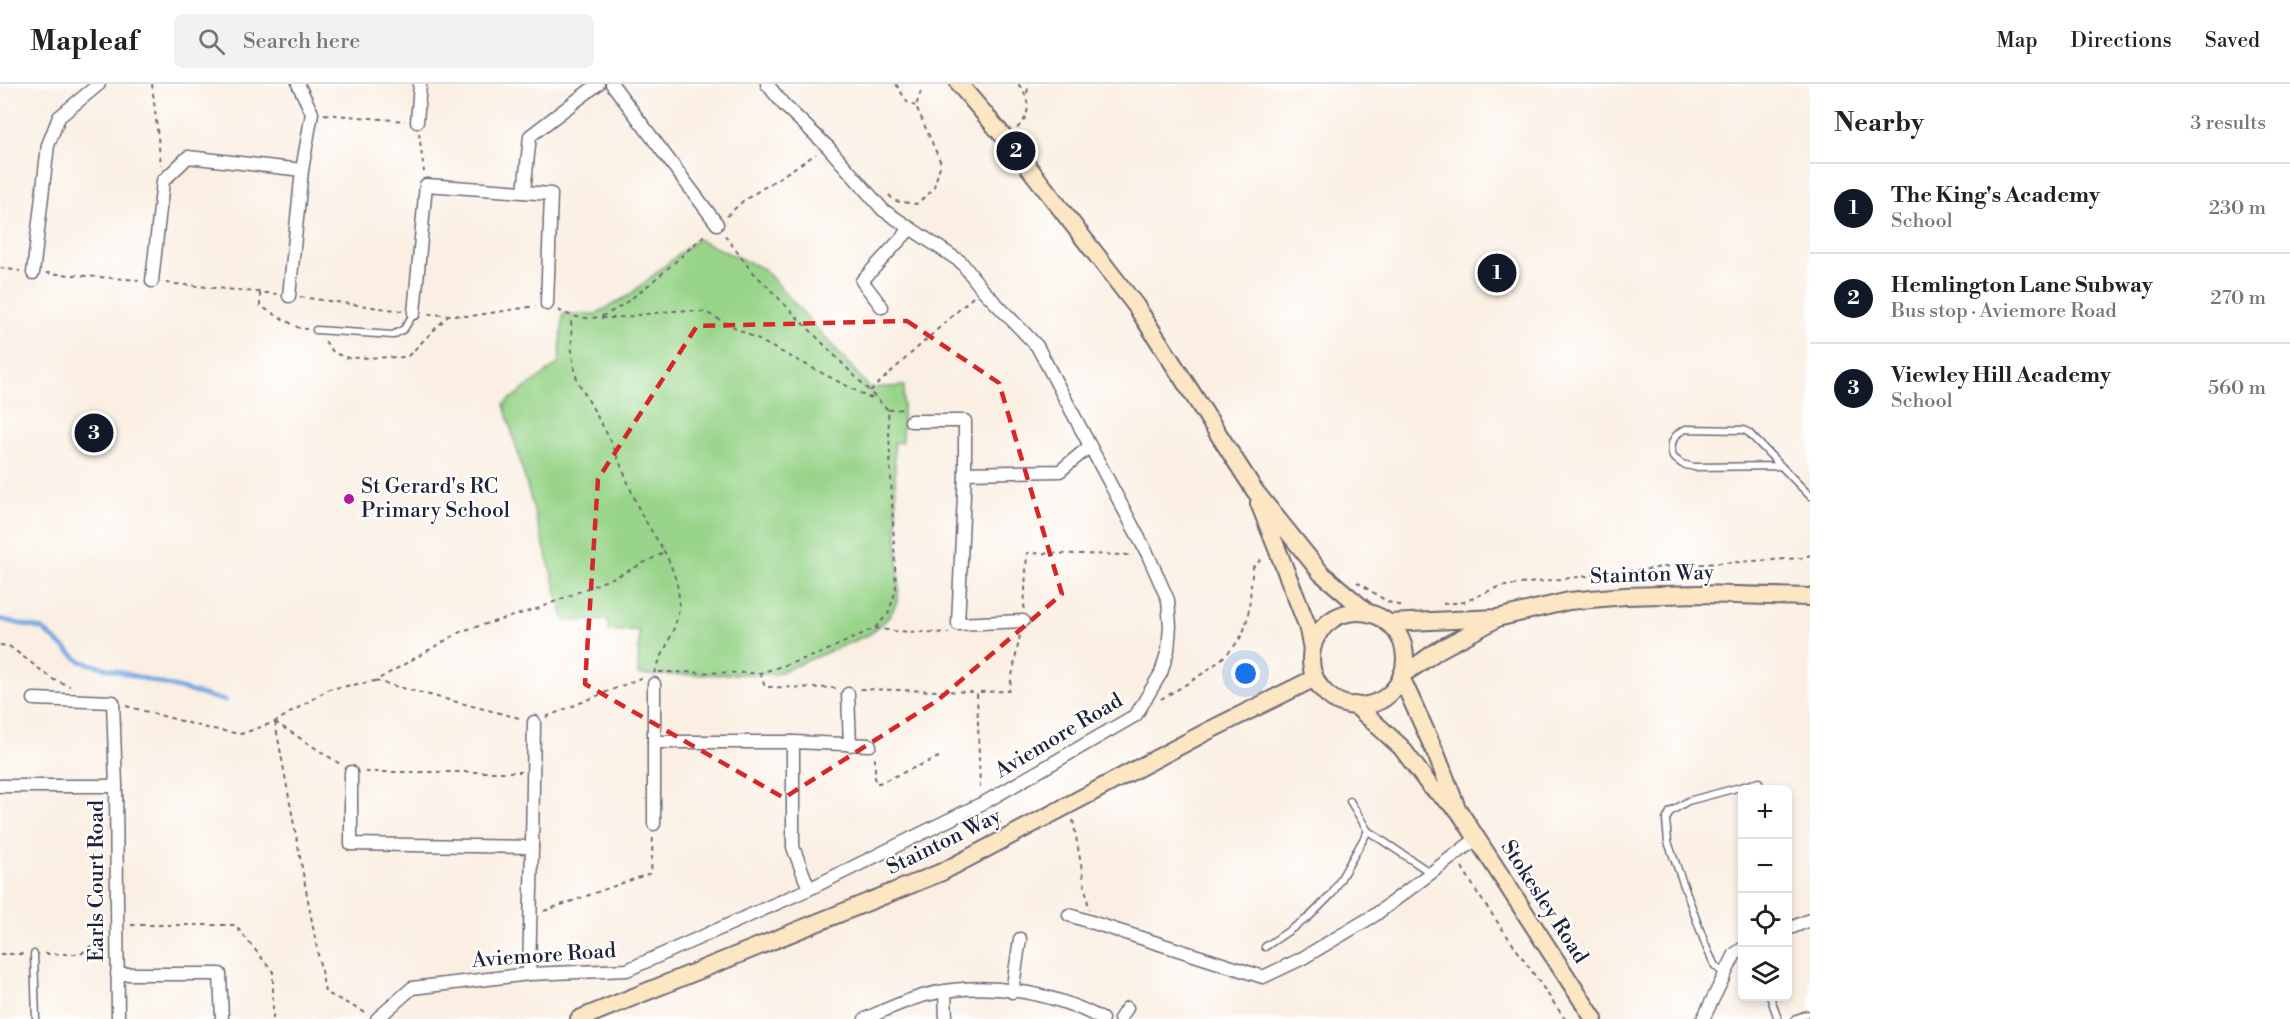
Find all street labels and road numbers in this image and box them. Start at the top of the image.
street label: Stainton Way [1590,560,1715,590]
street label: Aviemore Road [990,688,1128,785]
street label: Earls Court Road [84,800,110,962]
street label: Stainton Way [883,803,1006,881]
street label: Stokesley Road [1495,836,1594,969]
street label: Aviemore Road [470,938,617,974]

